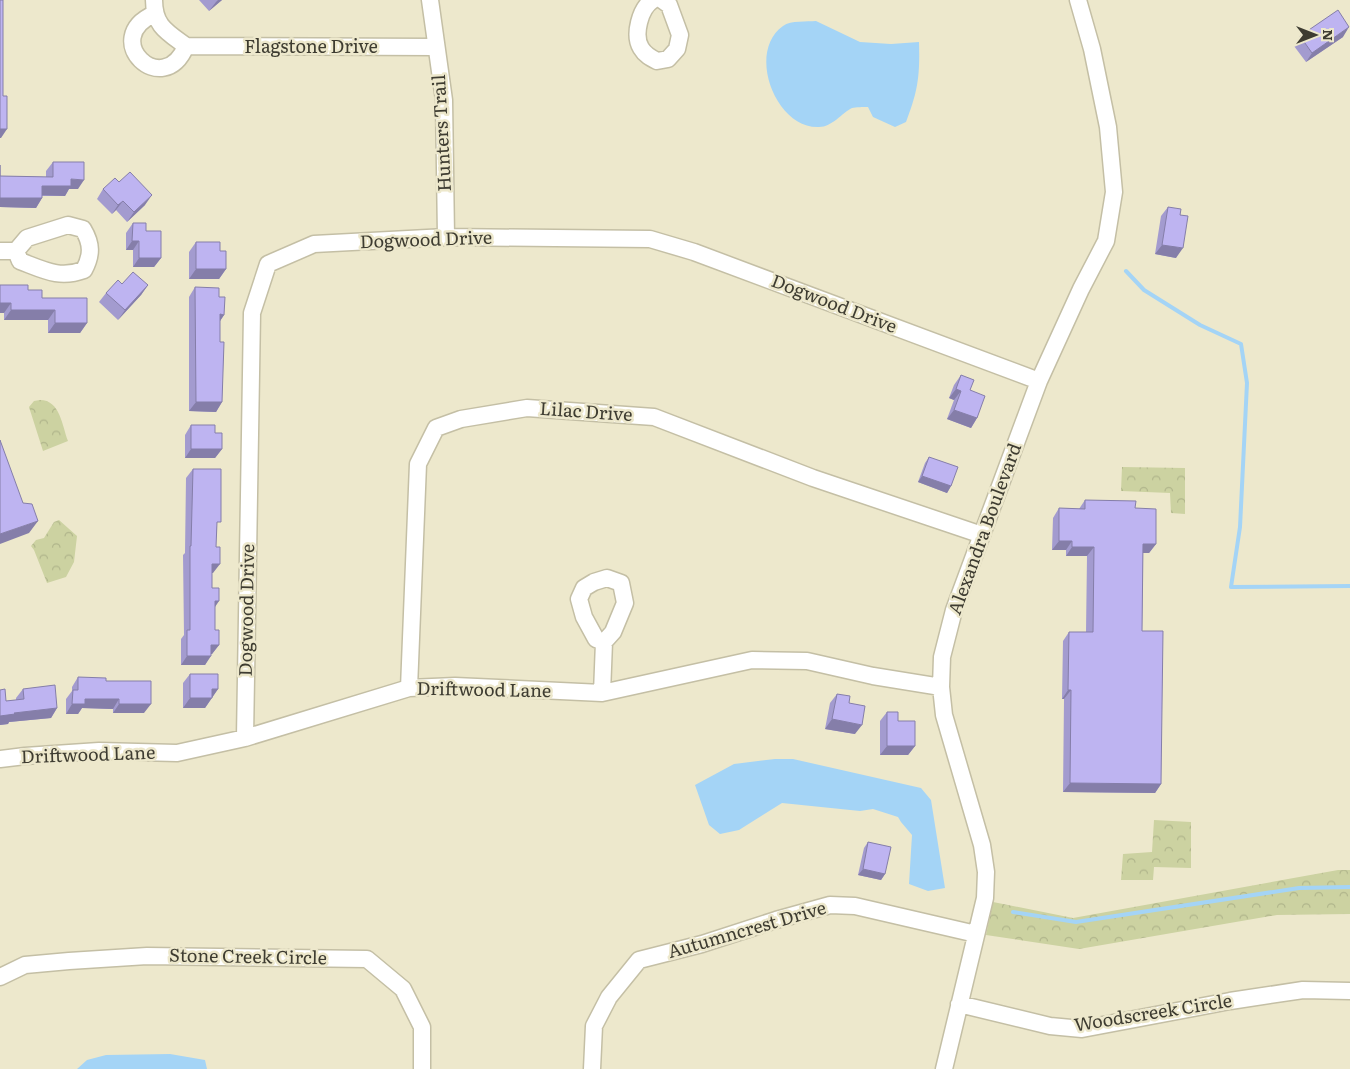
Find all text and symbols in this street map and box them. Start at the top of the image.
north arrow [1290,10,1340,60]
text: N [1319,29,1339,41]
street label: Flagstone Drive [244,32,378,59]
street label: Hunters Trail [424,74,457,192]
street label: Dogwood Drive [359,223,493,254]
street label: Dogwood Drive [768,266,901,339]
street label: Lilac Drive [539,394,633,427]
street label: Alexandra Boulevard [940,439,1027,618]
street label: Dogwood Drive [231,543,260,676]
street label: Driftwood Lane [416,674,552,703]
street label: Driftwood Lane [20,738,156,769]
street label: Autumncrest Drive [664,893,829,964]
street label: Stone Creek Circle [169,941,327,970]
street label: Woodscreek Circle [1072,986,1234,1037]

